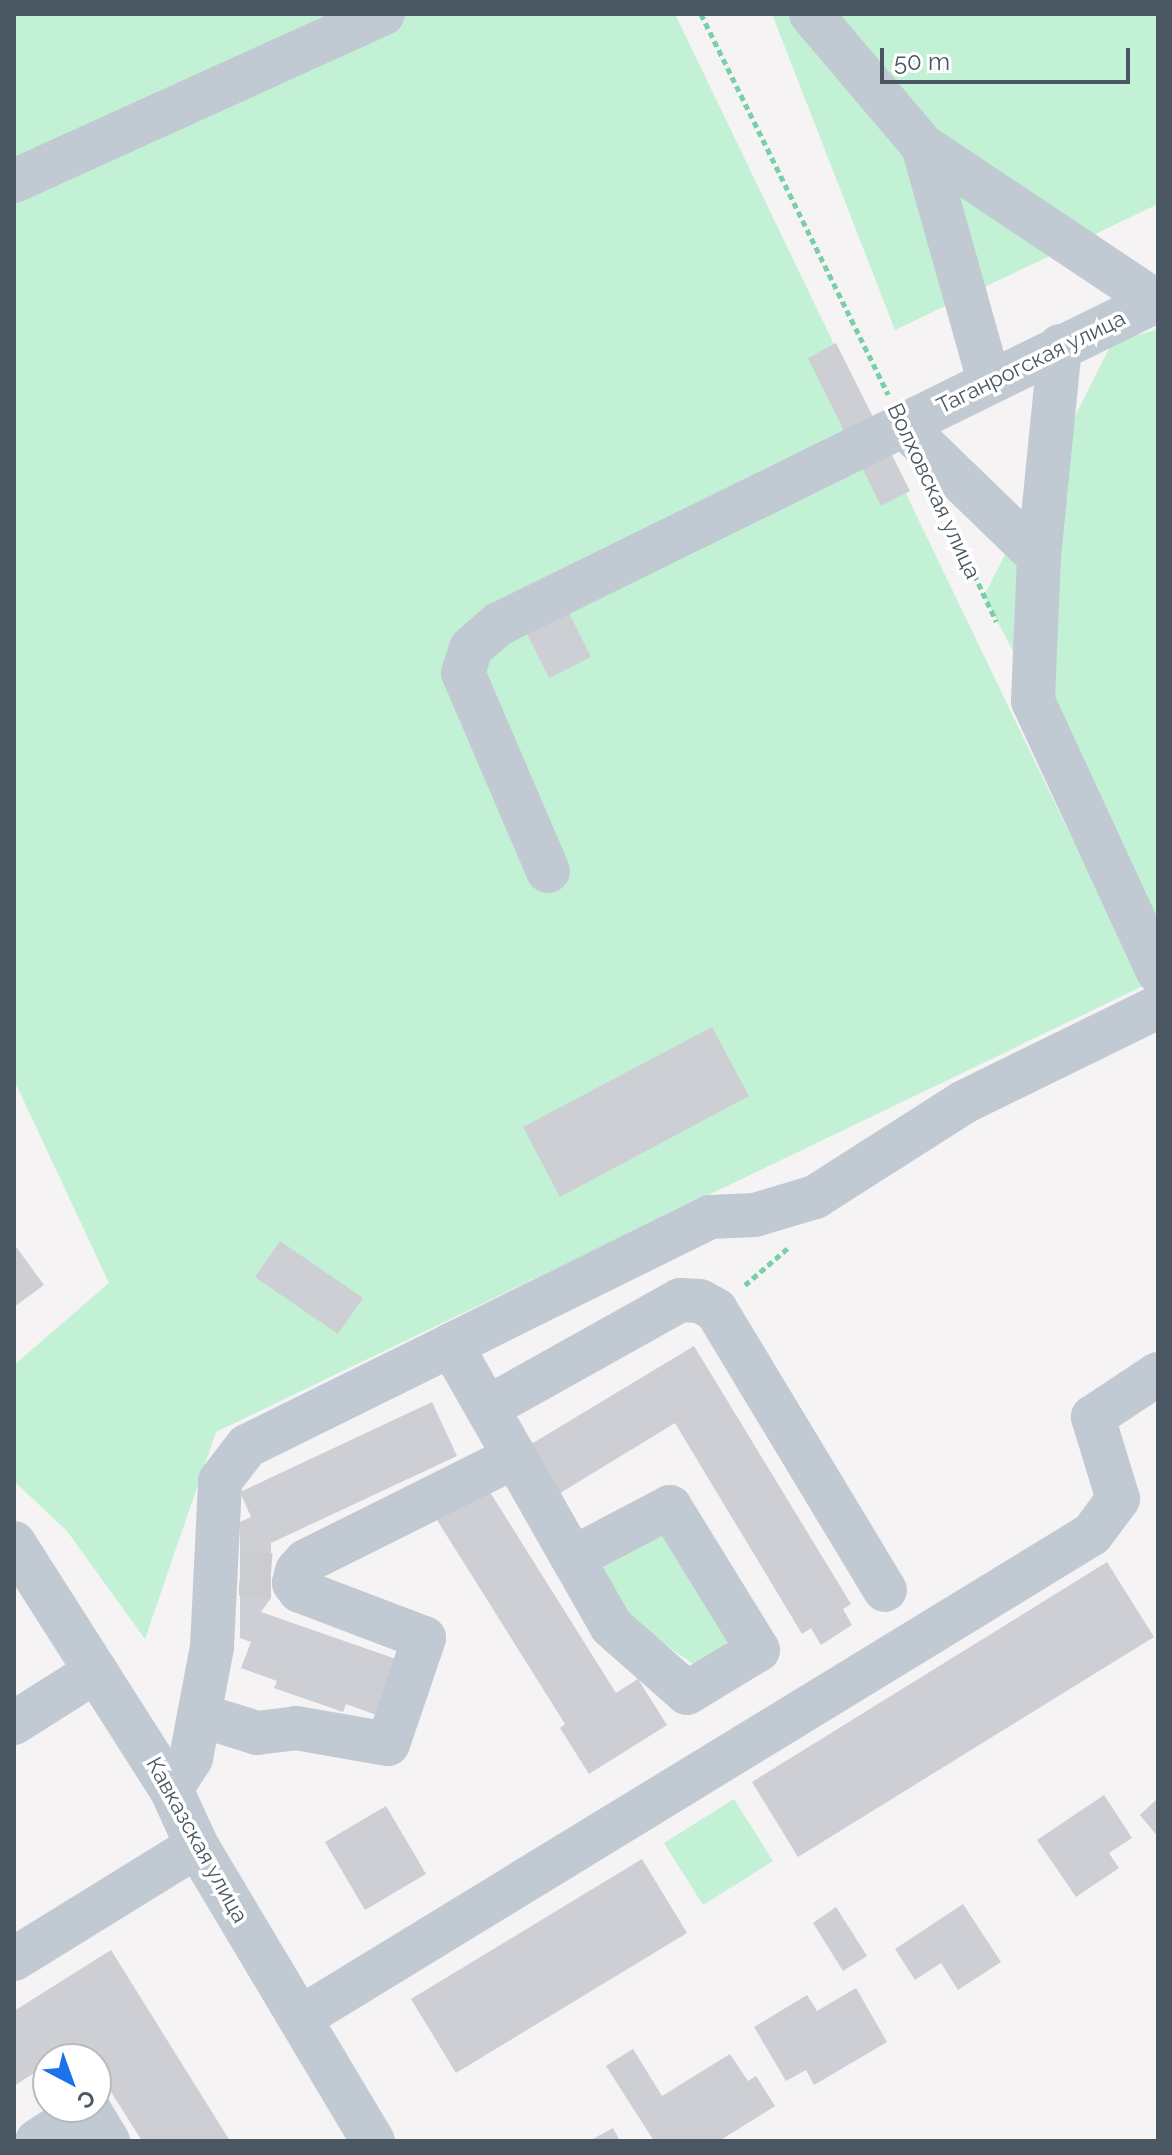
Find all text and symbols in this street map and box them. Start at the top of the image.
scale bar [884,32,1134,82]
text: 50 m [894,47,950,76]
street label: Таганрогская улица [932,305,1130,419]
street label: Волховская улица [882,399,986,583]
street label: Кавказская улица [140,1752,254,1928]
north arrow [32,2043,112,2123]
text: С [72,2085,101,2114]

